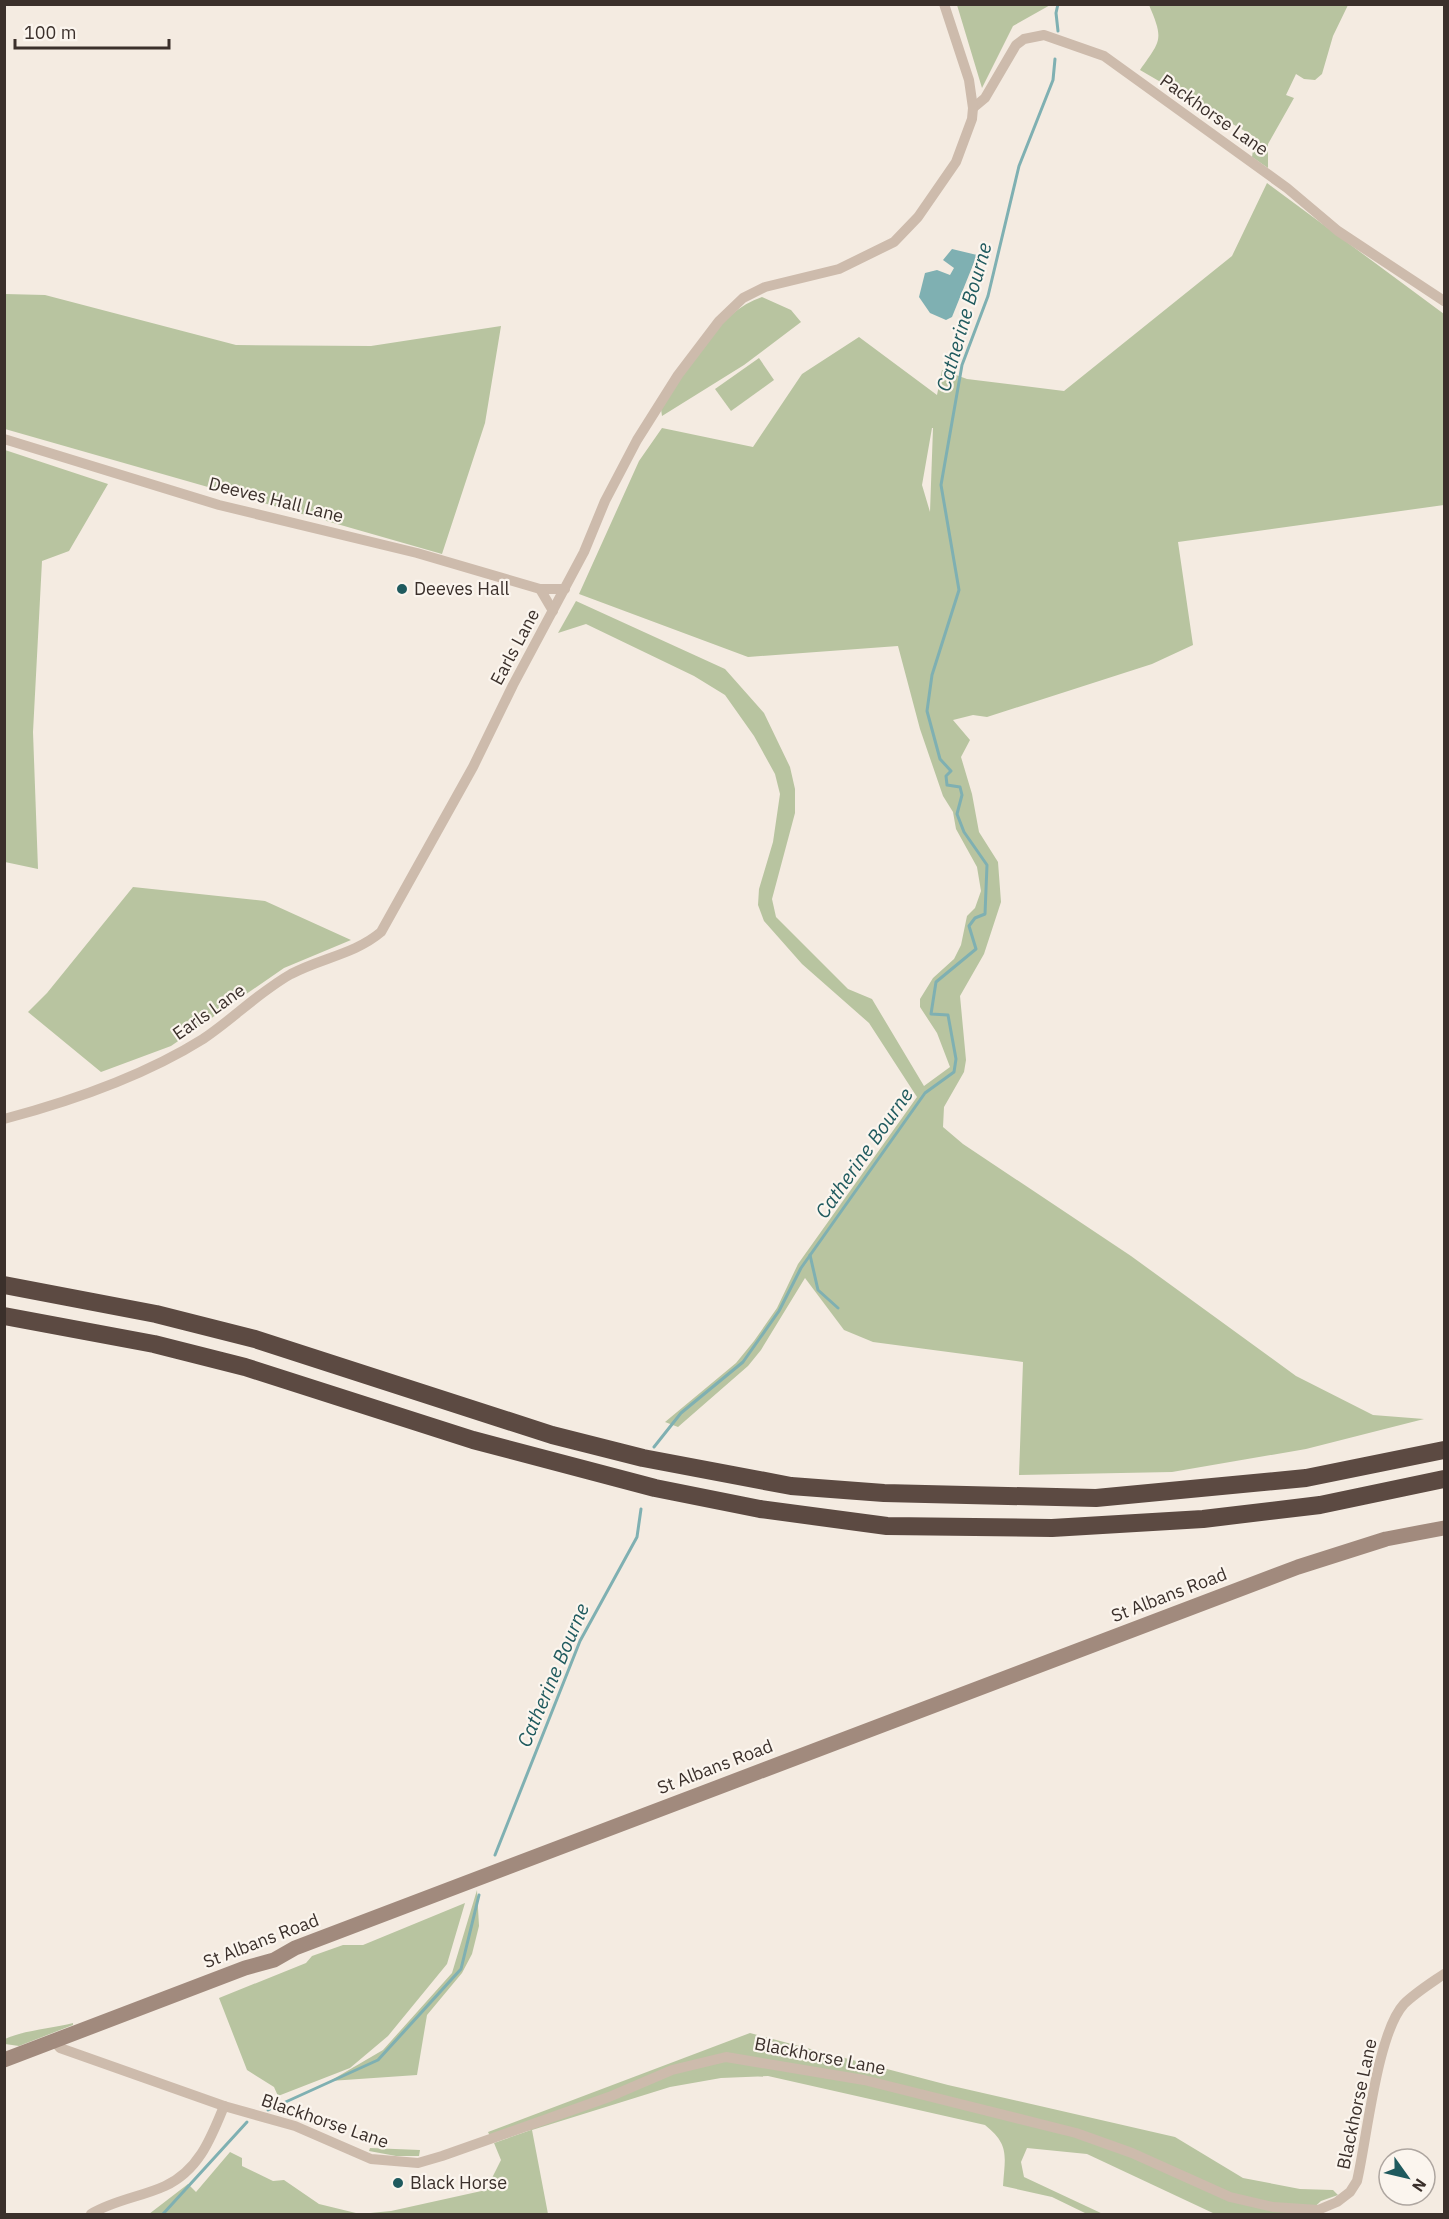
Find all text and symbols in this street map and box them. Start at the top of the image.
scale bar [15,12,170,50]
text: 100 m [24,21,76,44]
street label: Packhorse Lane [1156,69,1273,161]
water label: Catherine Bourne [929,239,998,394]
street label: Deeves Hall Lane [206,472,346,527]
place label: Deeves Hall [414,577,509,600]
marker: Deeves Hall [395,582,409,596]
street label: Earls Lane [485,604,544,689]
street label: Earls Lane [168,978,250,1045]
water label: Catherine Bourne [808,1082,919,1223]
street label: St Albans Road [1108,1562,1230,1627]
water label: Catherine Bourne [510,1599,595,1751]
street label: St Albans Road [654,1734,776,1799]
street label: St Albans Road [200,1908,322,1973]
street label: Blackhorse Lane [752,2032,888,2080]
street label: Blackhorse Lane [1331,2036,1382,2171]
street label: Blackhorse Lane [258,2088,392,2153]
north arrow [1377,2147,1437,2207]
place label: Black Horse [410,2171,507,2194]
text: N [1408,2175,1431,2196]
marker: Black Horse [391,2176,405,2190]

